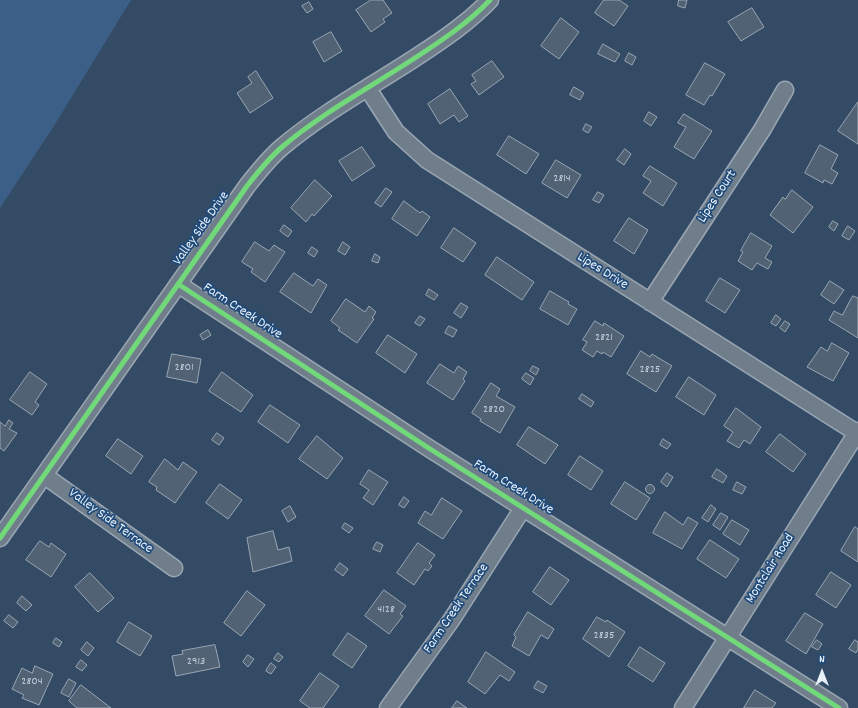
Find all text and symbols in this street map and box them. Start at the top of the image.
street label: Lipes Court [695,167,741,227]
house number: 2814 [553,172,571,186]
street label: Valley Side Drive [170,189,234,269]
street label: Lipes Drive [573,250,631,294]
street label: Farm Creek Drive [199,280,285,344]
house number: 2821 [595,331,613,345]
house number: 2801 [174,361,194,375]
house number: 2825 [640,363,660,377]
house number: 2820 [483,403,505,417]
street label: Farm Creek Drive [470,457,556,519]
street label: Valley Side Terrace [65,486,155,558]
street label: Montclair Road [743,531,799,607]
street label: Farm Creek Terrace [421,561,493,657]
house number: 4128 [377,603,395,617]
house number: 2835 [594,629,614,643]
north arrow [802,652,842,692]
text: N [819,652,825,668]
house number: 2913 [187,655,205,669]
house number: 2804 [21,675,43,689]

